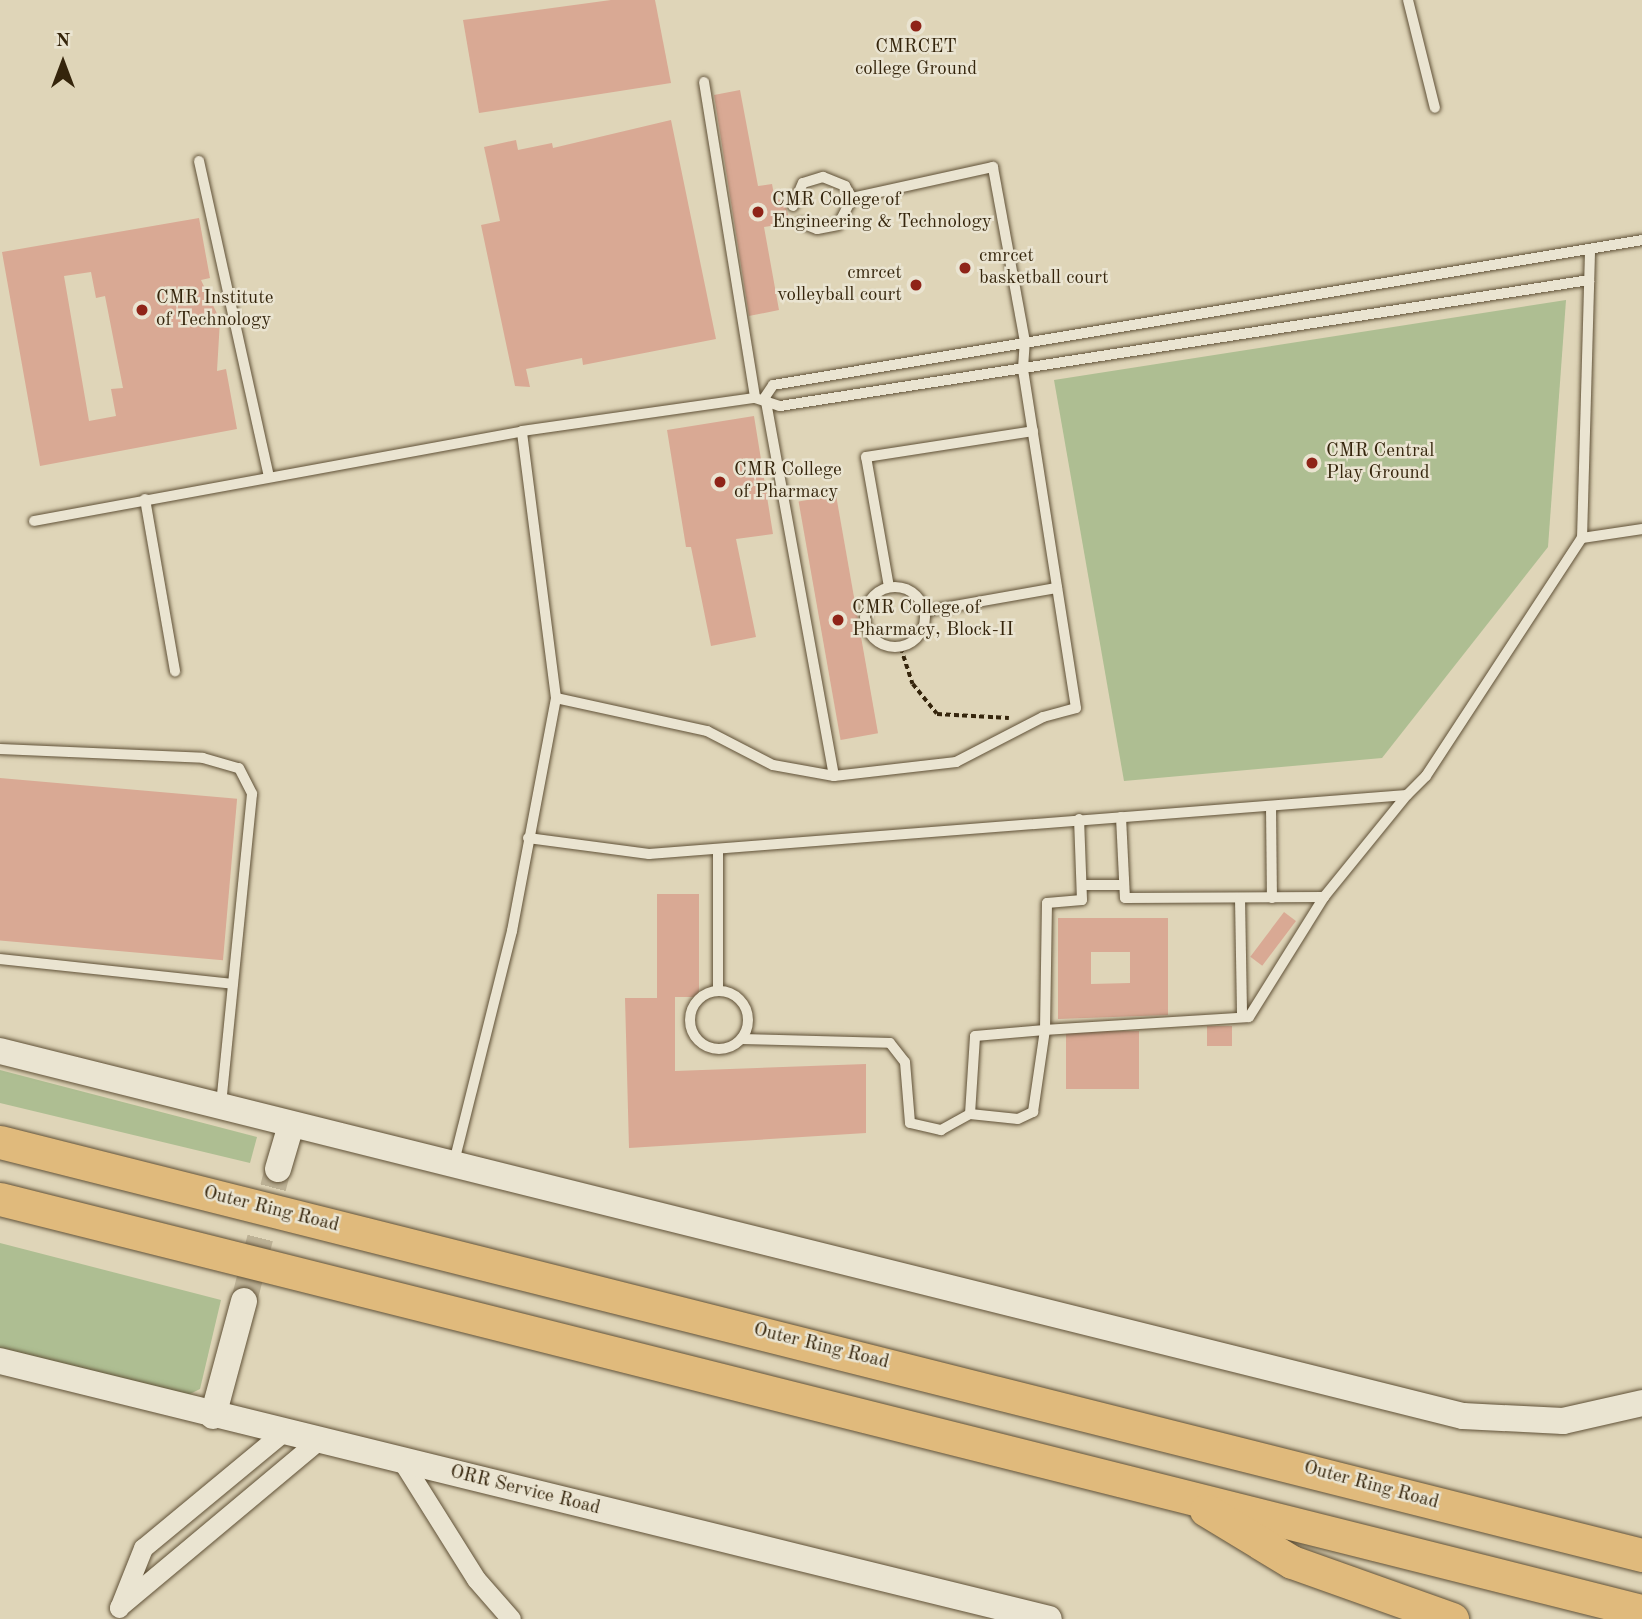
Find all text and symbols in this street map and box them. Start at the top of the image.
marker: CMRCET college Ground [908,18,924,34]
north arrow [28,28,98,98]
text: N [56,32,70,51]
place label: CMRCET college Ground [855,37,977,81]
place label: CMR College of Engineering & Technology [772,190,992,234]
marker: CMR College of Engineering & Technology [750,204,766,220]
place label: cmrcet basketball court [979,246,1109,290]
marker: cmrcet basketball court [957,260,973,276]
place label: cmrcet volleyball court [777,263,902,307]
marker: cmrcet volleyball court [908,277,924,293]
place label: CMR Institute of Technology [156,288,274,332]
marker: CMR Institute of Technology [134,302,150,318]
place label: CMR Central Play Ground [1326,441,1434,485]
marker: CMR Central Play Ground [1304,455,1320,471]
place label: CMR College of Pharmacy [734,460,842,504]
marker: CMR College of Pharmacy [712,474,728,490]
place label: CMR College of Pharmacy, Block-II [852,598,1014,642]
marker: CMR College of Pharmacy, Block-II [830,612,846,628]
street label: Outer Ring Road [201,1182,341,1238]
street label: Outer Ring Road [751,1319,891,1375]
street label: Outer Ring Road [1301,1457,1441,1515]
street label: ORR Service Road [448,1461,602,1521]

